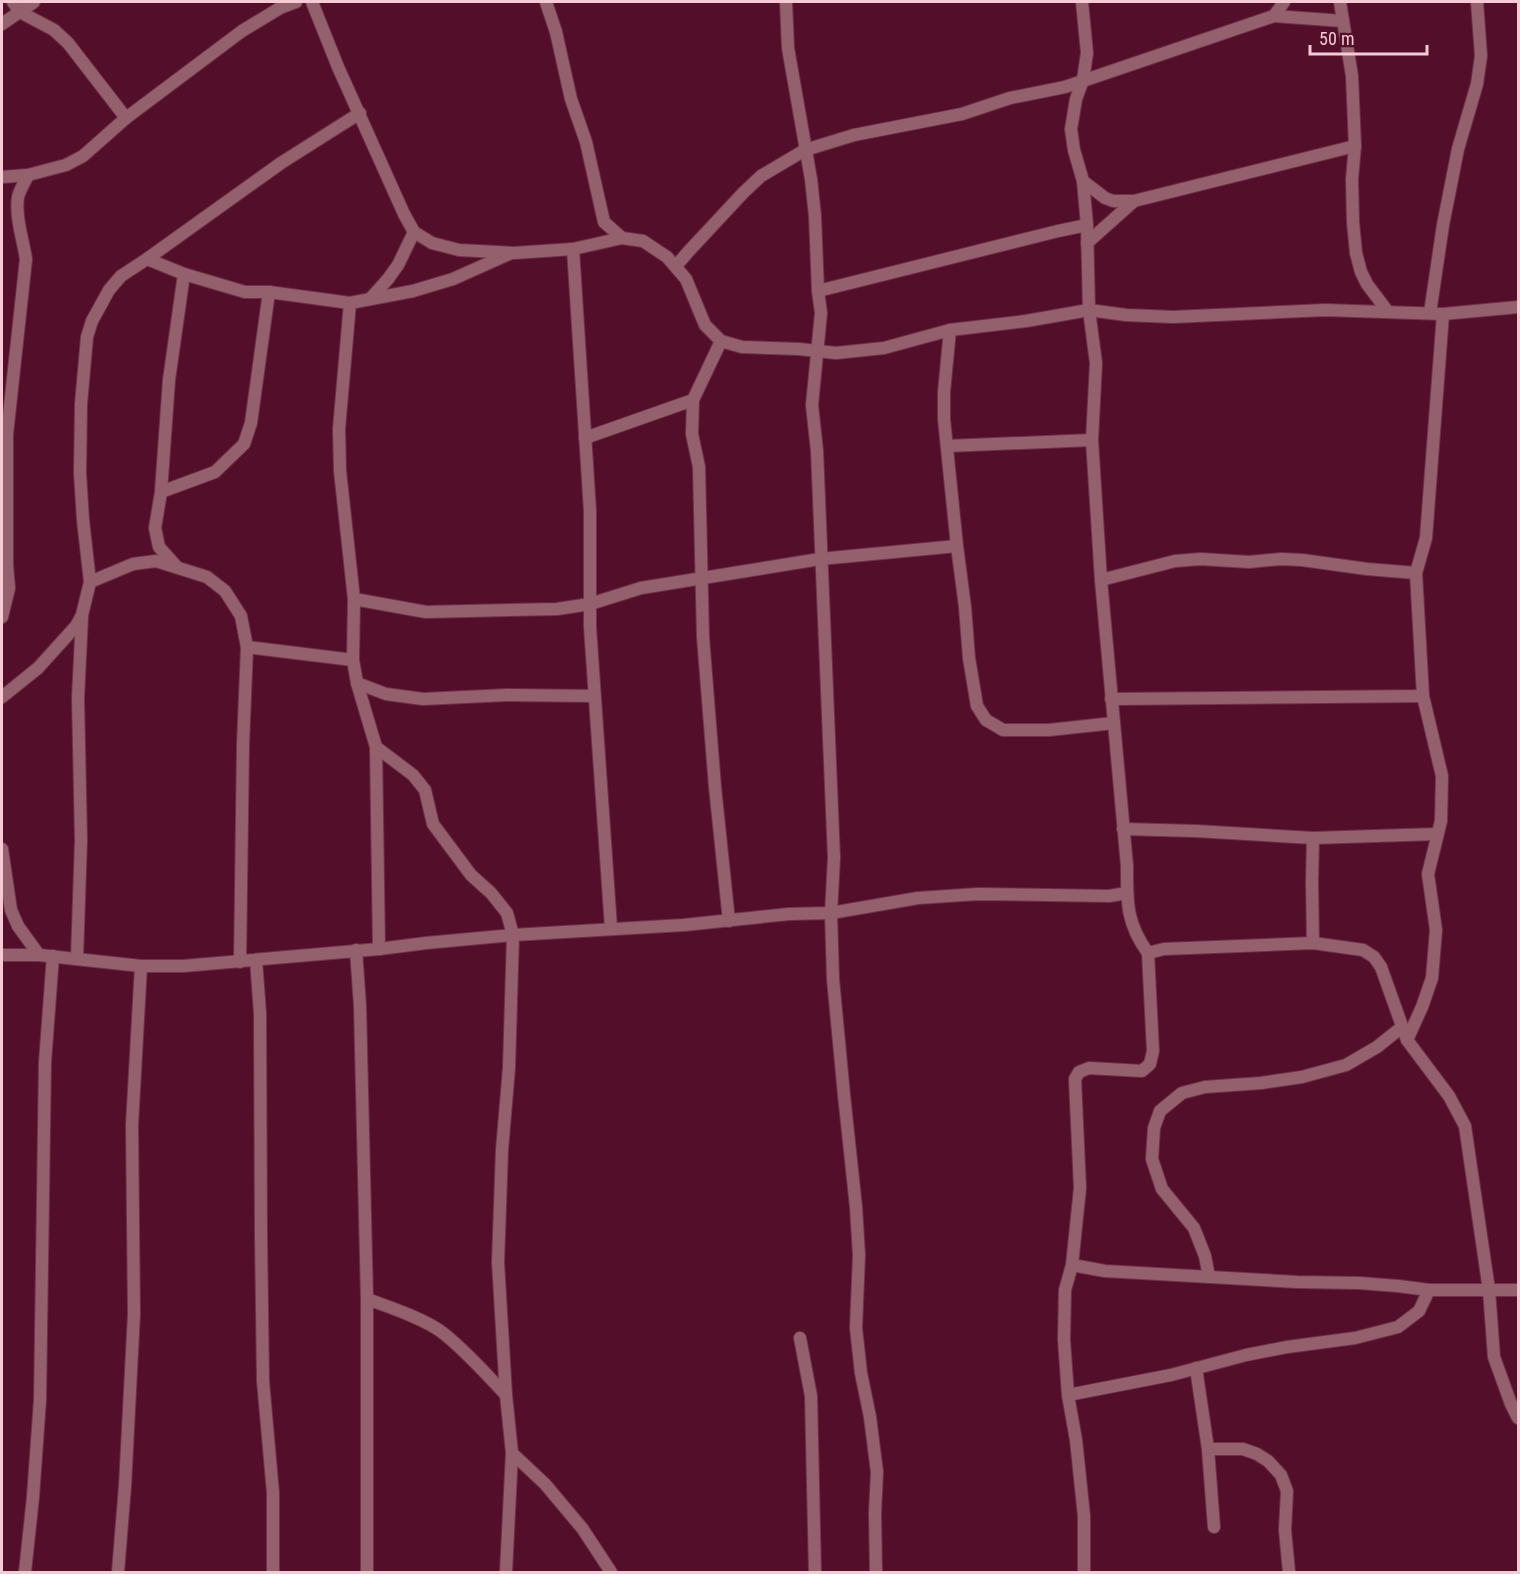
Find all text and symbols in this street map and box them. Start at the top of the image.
scale bar [1310,18,1427,56]
text: 50 m [1319,28,1354,49]

